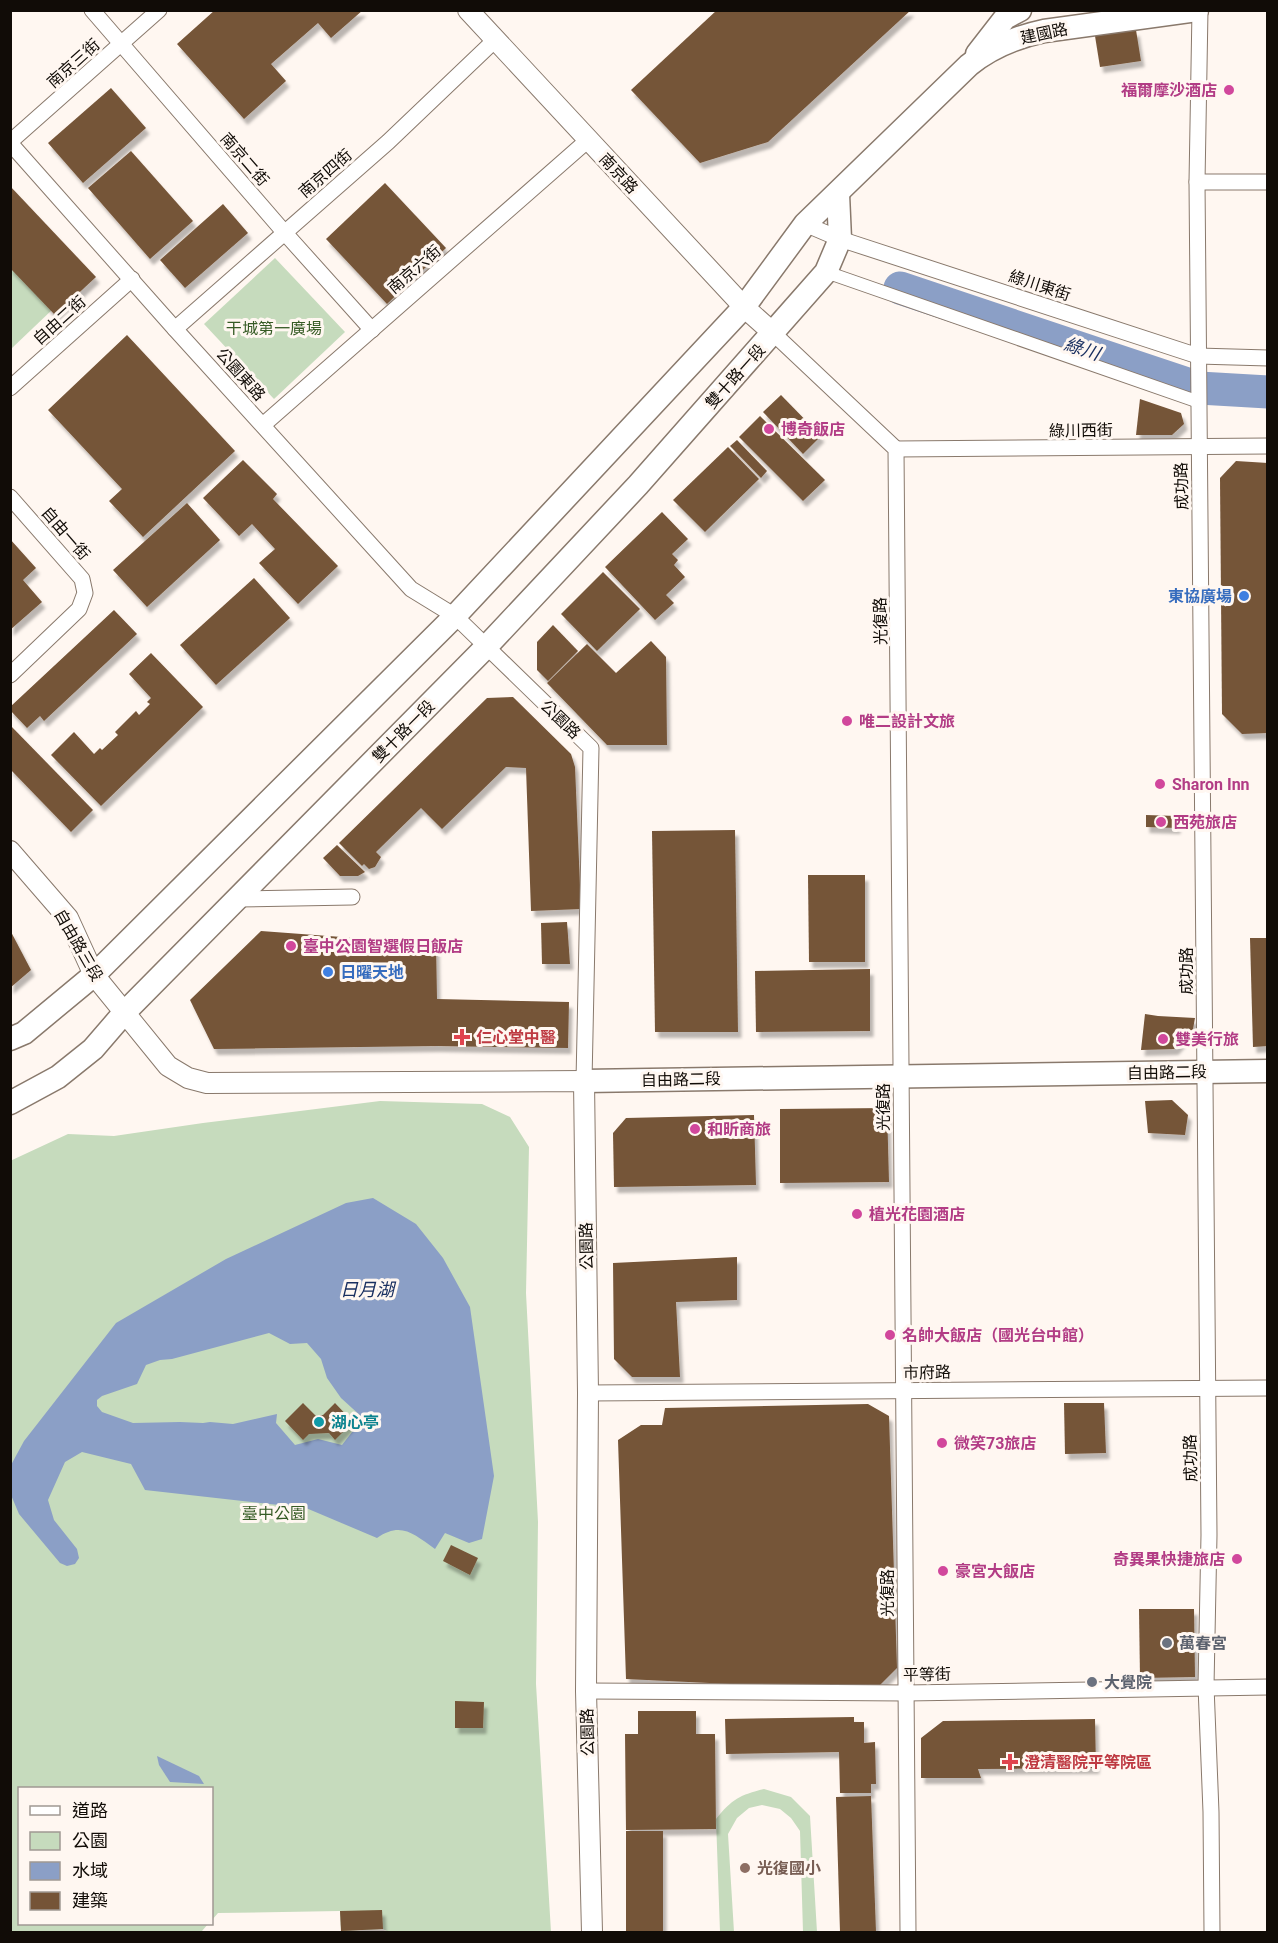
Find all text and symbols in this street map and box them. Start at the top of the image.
street label: 建國路 [1019,19,1070,48]
street label: 南京三街 [43,35,103,92]
place label: 福爾摩沙酒店 [1121,81,1217,100]
marker: 福爾摩沙酒店 [1222,83,1236,97]
street label: 南京二街 [216,129,273,190]
street label: 南京四街 [295,145,356,202]
street label: 南京路 [595,149,642,197]
street label: 南京六街 [384,241,445,298]
street label: 綠川東街 [1006,267,1073,304]
street label: 自由二街 [29,292,89,349]
park label: 干城第一廣場 [226,319,322,338]
water label: 綠川 [1062,333,1104,365]
street label: 雙十路一段 [702,340,769,412]
street label: 公園東路 [212,344,269,404]
place label: 博奇飯店 [781,420,845,439]
street label: 綠川西街 [1049,420,1113,441]
marker: 博奇飯店 [762,422,776,436]
street label: 成功路 [1172,462,1191,510]
street label: 自由一街 [37,503,94,564]
place label: 東協廣場 [1168,587,1232,606]
marker: 東協廣場 [1237,589,1251,603]
street label: 光復路 [871,597,890,645]
street label: 雙十路一段 [368,696,438,766]
street label: 公園路 [537,696,585,743]
place label: 唯二設計文旅 [859,712,955,731]
marker: 唯二設計文旅 [840,714,854,728]
place label: Sharon Inn [1172,775,1250,794]
marker: Sharon Inn [1153,777,1167,791]
place label: 西苑旅店 [1173,813,1237,832]
marker: 西苑旅店 [1154,815,1168,829]
street label: 自由路三段 [50,906,107,985]
place label: 臺中公園智選假日飯店 [303,937,463,956]
marker: 臺中公園智選假日飯店 [284,939,298,953]
street label: 成功路 [1177,947,1196,995]
place label: 日曜天地 [340,963,404,982]
marker: 日曜天地 [321,965,335,979]
marker: 仁心堂中醫 [453,1028,471,1046]
place label: 仁心堂中醫 [476,1028,556,1047]
place label: 雙美行旅 [1175,1030,1239,1049]
marker: 雙美行旅 [1156,1032,1170,1046]
street label: 自由路二段 [1127,1062,1207,1083]
street label: 自由路二段 [641,1069,721,1090]
street label: 光復路 [874,1083,893,1131]
place label: 和昕商旅 [707,1120,771,1139]
marker: 和昕商旅 [688,1122,702,1136]
place label: 植光花園酒店 [869,1205,965,1224]
marker: 植光花園酒店 [850,1207,864,1221]
street label: 公園路 [577,1222,596,1270]
water label: 日月湖 [340,1279,397,1300]
place label: 名帥大飯店（國光台中館） [902,1326,1094,1345]
marker: 名帥大飯店（國光台中館） [883,1328,897,1342]
street label: 市府路 [903,1363,951,1382]
place label: 湖心亭 [331,1413,379,1432]
marker: 湖心亭 [312,1415,326,1429]
place label: 微笑73旅店 [954,1434,1036,1453]
street label: 成功路 [1181,1434,1200,1482]
marker: 微笑73旅店 [935,1436,949,1450]
park label: 臺中公園 [242,1504,306,1523]
place label: 奇異果快捷旅店 [1113,1550,1225,1569]
marker: 奇異果快捷旅店 [1230,1552,1244,1566]
place label: 豪宮大飯店 [955,1562,1035,1581]
marker: 豪宮大飯店 [936,1564,950,1578]
street label: 光復路 [878,1569,897,1617]
place label: 萬春宮 [1179,1634,1227,1653]
marker: 萬春宮 [1160,1636,1174,1650]
street label: 平等街 [903,1665,951,1684]
place label: 大覺院 [1104,1673,1152,1692]
marker: 大覺院 [1085,1675,1099,1689]
street label: 公園路 [578,1708,597,1756]
marker: 澄清醫院平等院區 [1001,1753,1019,1771]
place label: 澄清醫院平等院區 [1024,1753,1152,1772]
legend [18,1787,213,1925]
text: 道路 [72,1800,108,1821]
text: 公園 [72,1830,108,1851]
place label: 光復國小 [757,1859,821,1878]
text: 水域 [72,1860,108,1881]
marker: 光復國小 [738,1861,752,1875]
text: 建築 [72,1890,108,1911]

